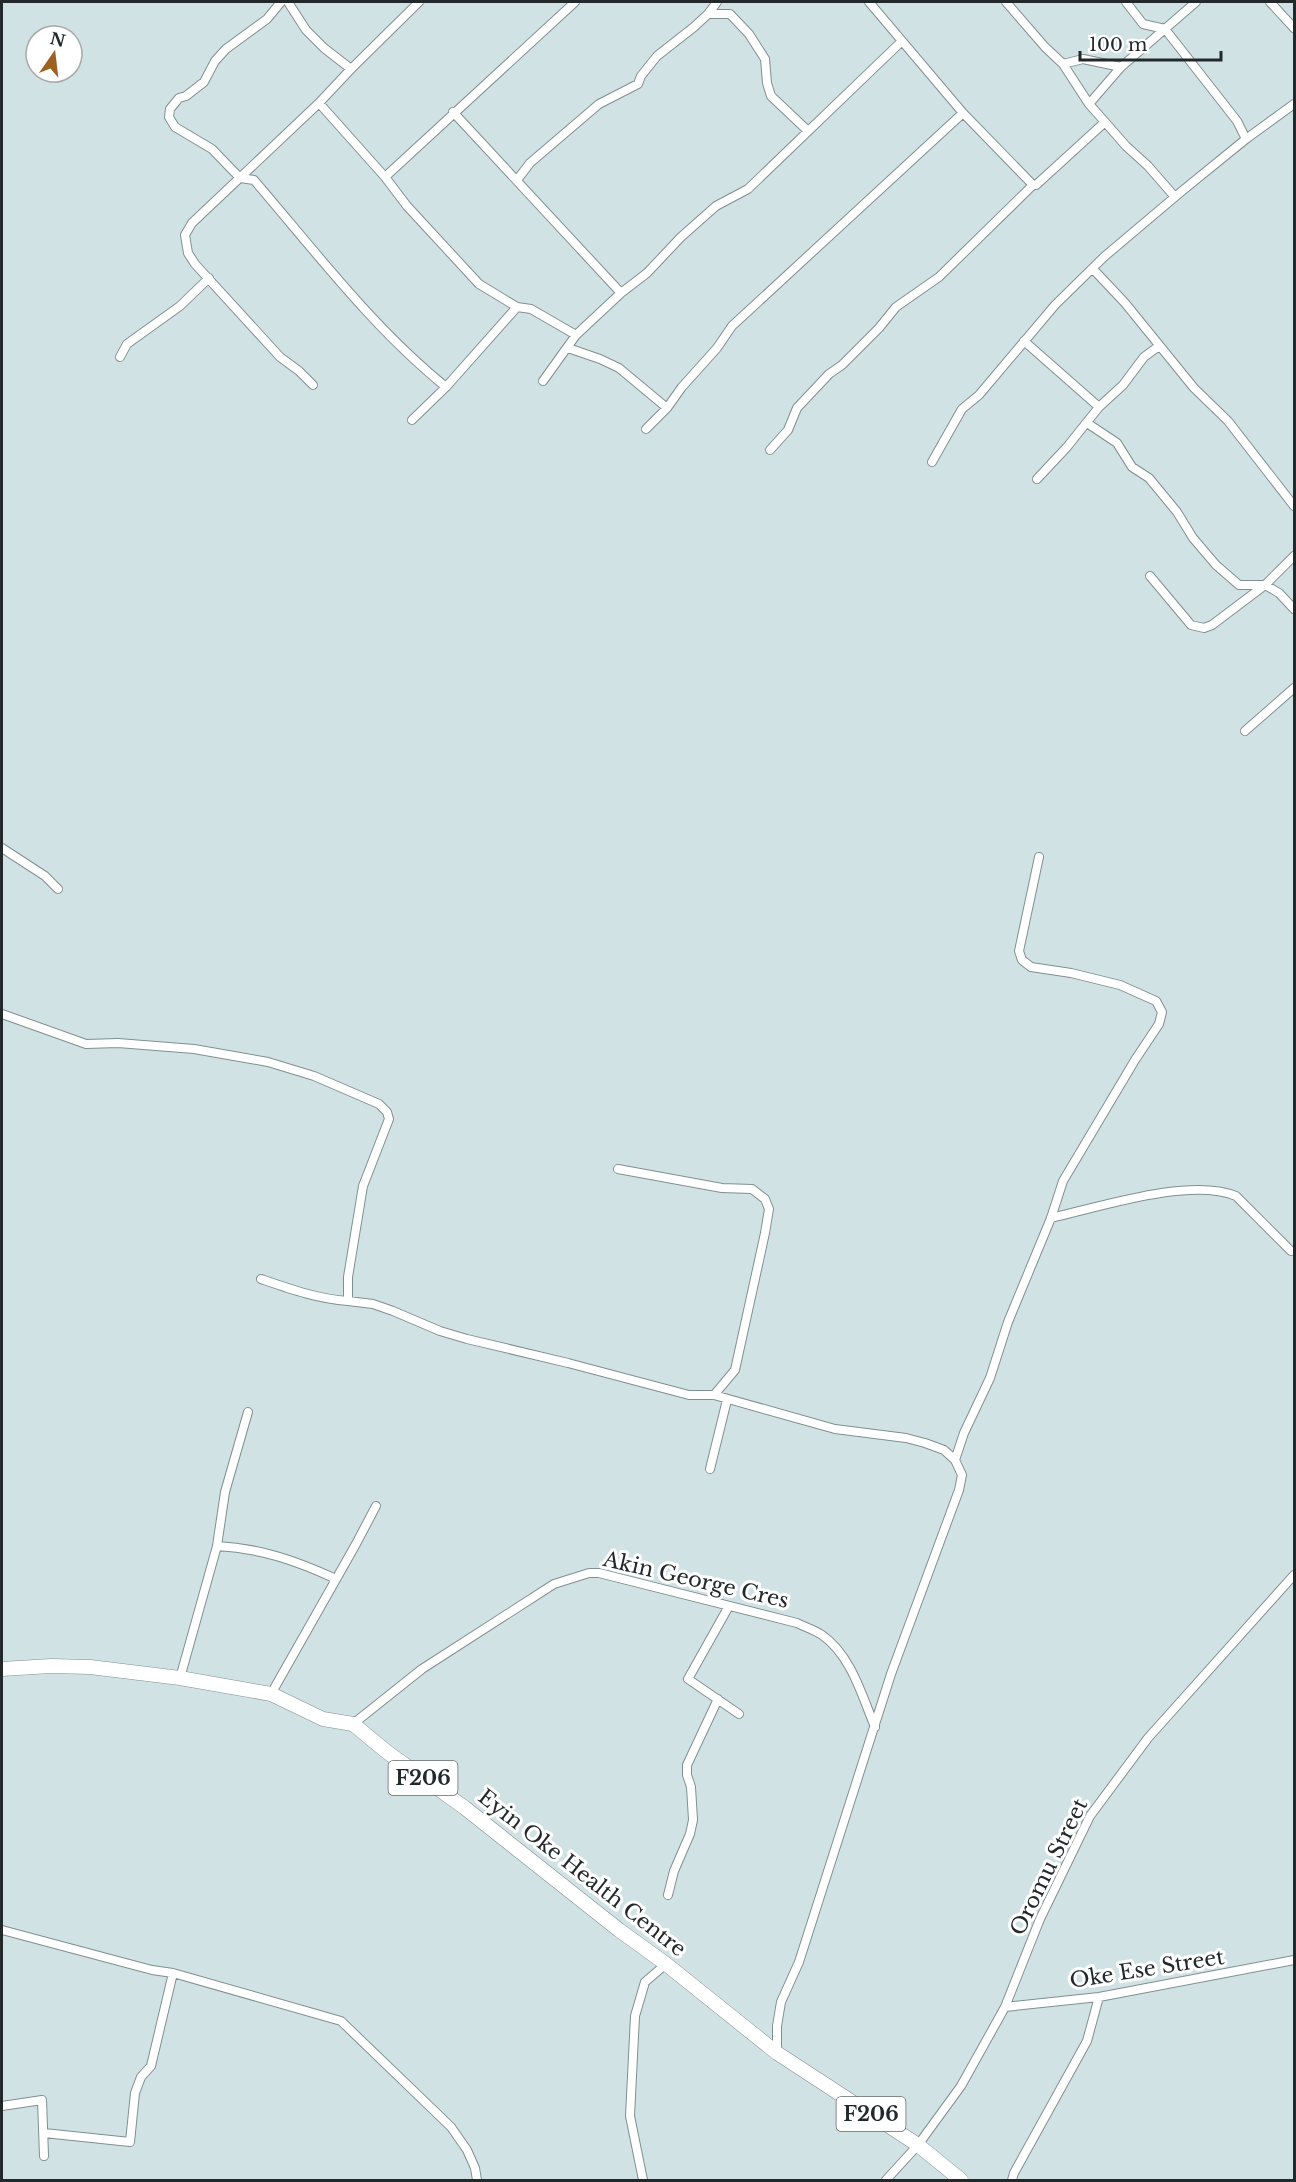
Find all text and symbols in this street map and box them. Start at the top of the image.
north arrow [24,24,84,84]
scale bar [1080,24,1221,62]
text: N [48,28,67,51]
text: 100 m [1089,34,1147,56]
street label: Akin George Cres [600,1546,791,1614]
road number: F206 [388,1761,458,1795]
street label: Eyin Oke Health Centre [473,1784,691,1962]
street label: Oromu Street [1005,1794,1093,1940]
street label: Oke Ese Street [1068,1944,1226,1994]
road number: F206 [836,2097,906,2131]

